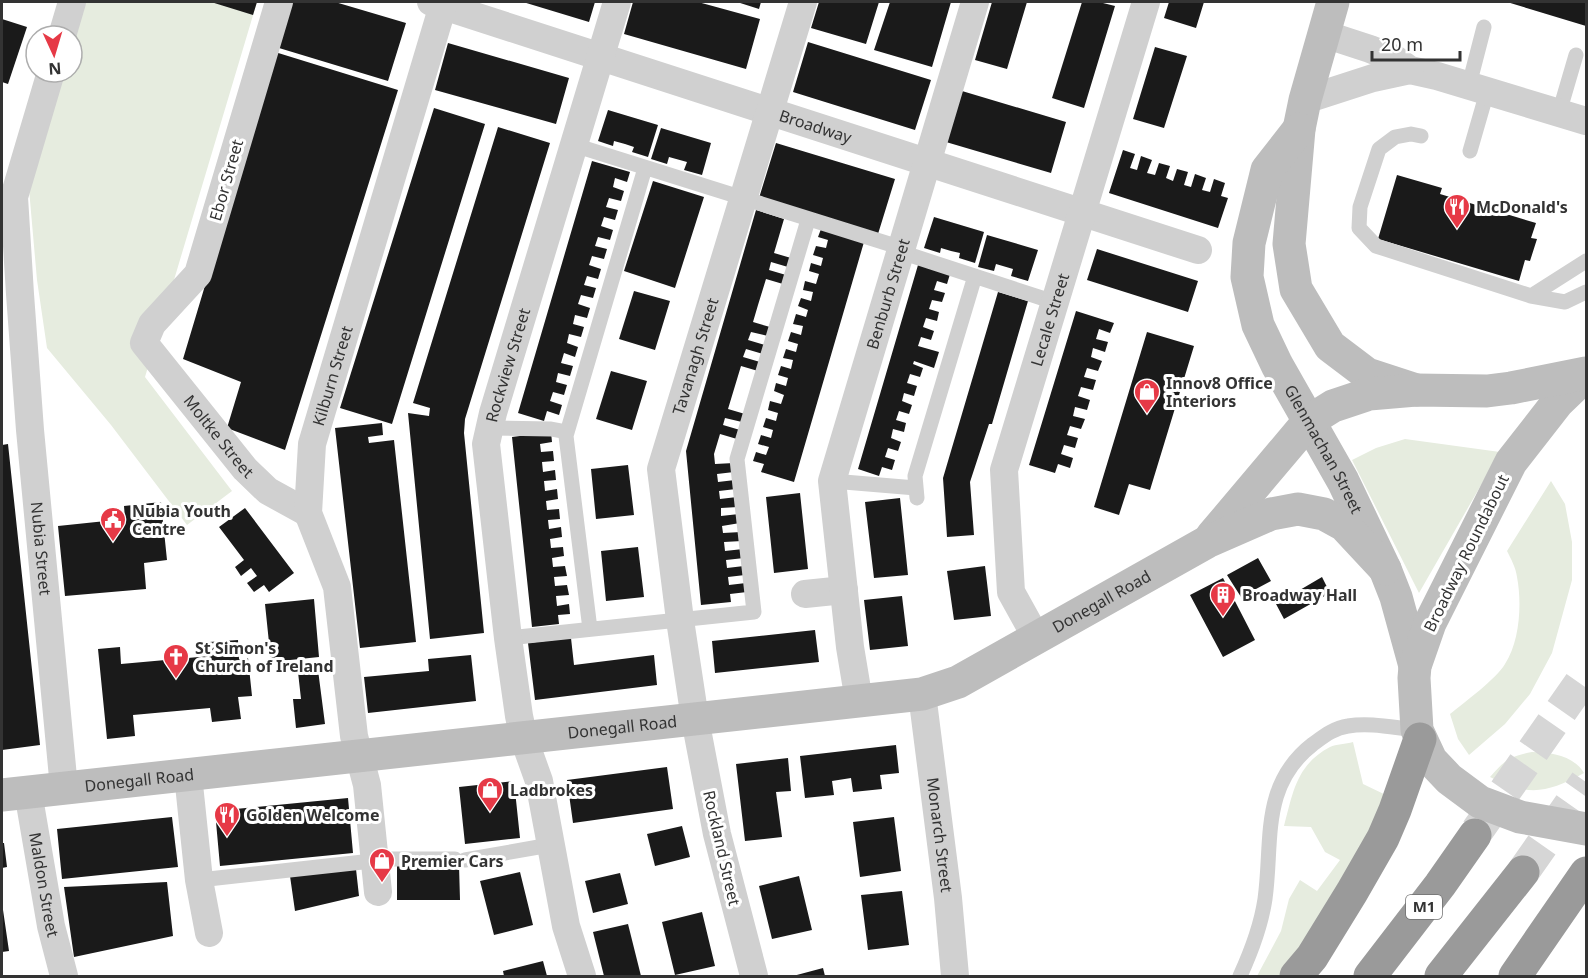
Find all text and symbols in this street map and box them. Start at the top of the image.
north arrow [24,24,84,84]
scale bar [1372,24,1460,62]
text: 20 m [1381,32,1423,56]
text: N [48,58,62,80]
street label: Broadway [776,104,855,149]
street label: Ebor Street [204,136,248,223]
restaurant icon: McDonald's [1442,192,1472,230]
place label: McDonald's [1476,196,1568,218]
street label: Benburb Street [861,236,915,352]
street label: Lecale Street [1025,270,1074,369]
street label: Tavanagh Street [667,295,724,417]
street label: Rockview Street [480,305,535,424]
street label: Kilburn Street [307,323,358,428]
place label: Innov8 Office Interiors [1166,372,1273,412]
shop icon: Innov8 Office Interiors [1132,377,1162,415]
street label: Glenmachan Street [1279,381,1368,517]
street label: Moltke Street [179,390,259,483]
street label: Broadway Roundabout [1418,470,1514,635]
place label: Nubia Youth Centre [132,500,231,540]
street label: Nubia Street [26,501,57,597]
public building icon: Nubia Youth Centre [98,505,128,543]
street label: Donegall Road [1048,565,1155,638]
building icon: Broadway Hall [1208,580,1238,618]
place label: Broadway Hall [1242,584,1357,606]
place label: St Simon's Church of Ireland [195,637,334,677]
church icon: St Simon's Church of Ireland [161,642,191,680]
street label: Donegall Road [566,710,678,744]
street label: Donegall Road [83,763,195,797]
shop icon: Ladbrokes [475,775,505,813]
street label: Monarch Street [922,776,958,894]
place label: Ladbrokes [510,779,593,801]
street label: Rockland Street [698,788,746,908]
restaurant icon: Golden Welcome [212,800,242,838]
place label: Golden Welcome [246,804,379,826]
street label: Maldon Street [24,831,64,940]
shop icon: Premier Cars [367,846,397,884]
place label: Premier Cars [401,850,504,872]
road number: M1 [1406,895,1442,919]

